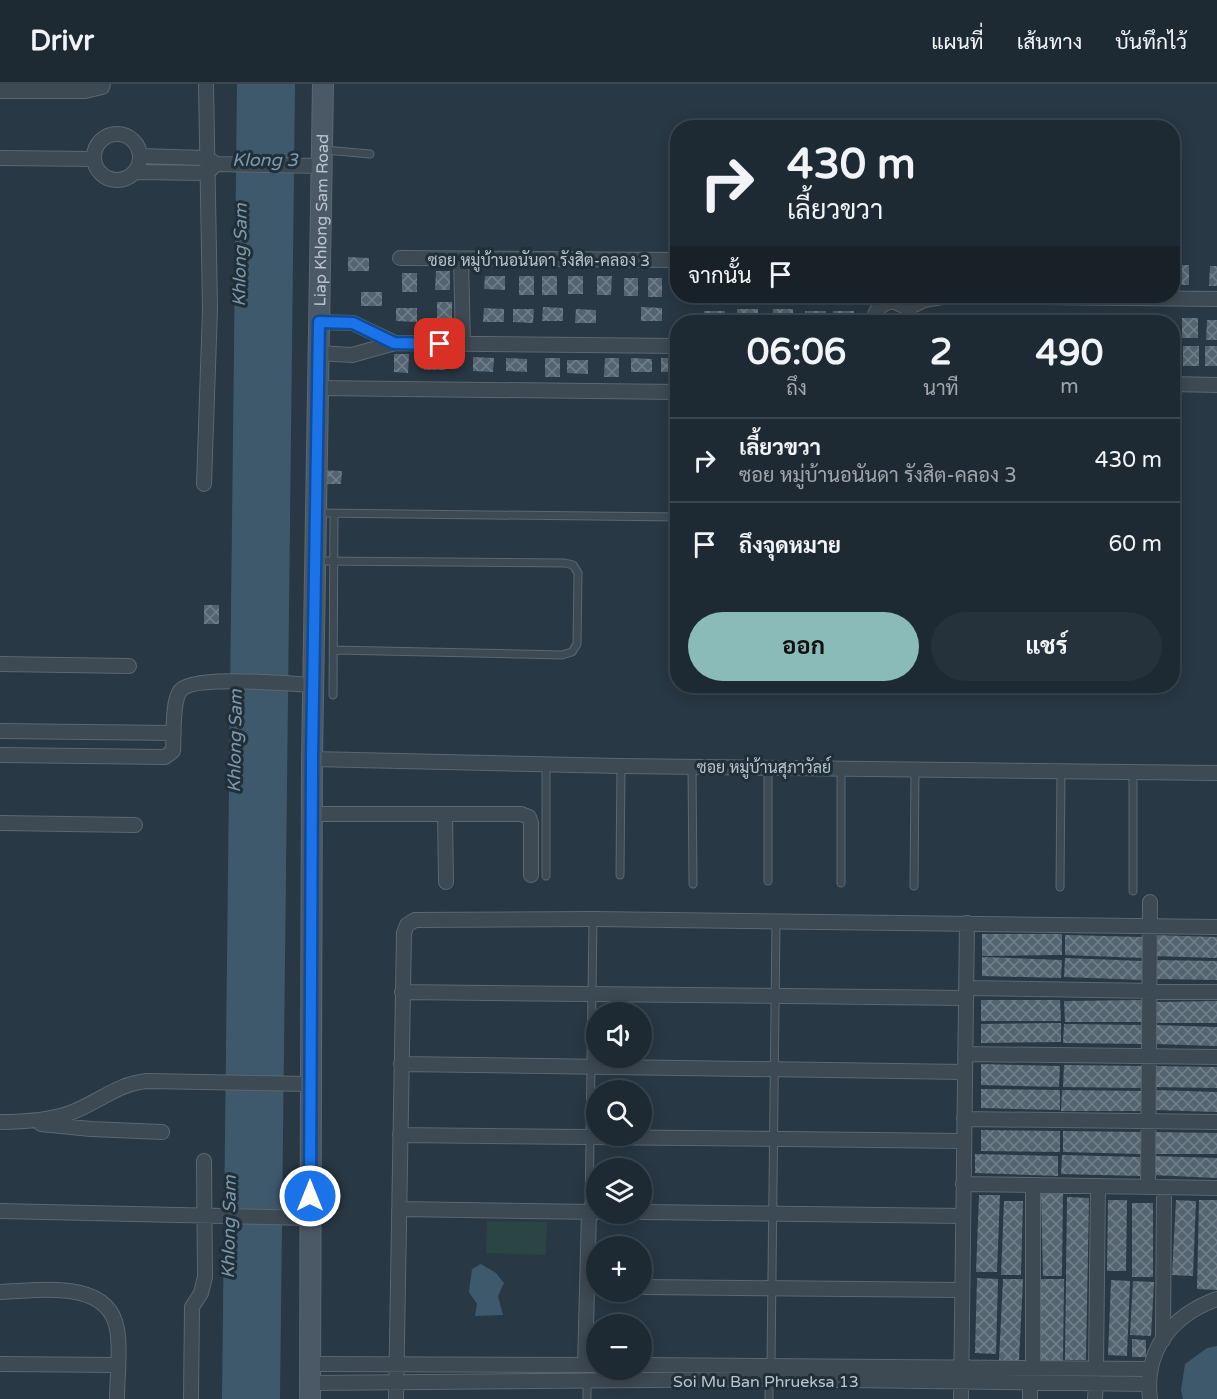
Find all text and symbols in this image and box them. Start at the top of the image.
text: Drivr [30,24,94,58]
text: แผนที่ [931,30,984,55]
text: เส้นทาง [1017,30,1082,55]
text: บันทึกไว้ [1115,30,1187,55]
street label: Liap Khlong Sam Road [310,134,333,307]
text: 430 m [787,139,916,190]
icon: right [688,144,766,222]
water label: Klong 3 [232,149,300,171]
text: เลี้ยวขวา [787,194,883,227]
water label: Khlong Sam [228,203,252,307]
street label: ซอย หมู่บ้านอนันดา รังสิต-คลอง 3 [428,250,650,272]
icon: arrive [764,258,797,291]
text: จากนั้น [688,263,752,289]
pin [414,318,465,369]
icon: arrive [423,327,456,360]
text: 06:06 [747,331,846,374]
text: 2 [930,331,952,374]
text: 490 [1035,332,1103,375]
text: m [1060,375,1079,399]
text: ถึง [786,377,807,401]
text: นาที [923,377,959,401]
text: เลี้ยวขวา [739,435,821,461]
icon: right [688,444,721,477]
text: 430 m [1095,447,1162,473]
text: ซอย หมู่บ้านอนันดา รังสิต-คลอง 3 [739,464,1017,488]
icon: arrive [688,528,721,561]
text: 60 m [1108,531,1162,557]
text: ถึงจุดหมาย [739,533,841,559]
button: ออก [688,612,919,681]
button: แชร์ [931,612,1162,681]
water label: Khlong Sam [223,689,247,793]
street label: ซอย หมู่บ้านสุภาวัลย์ [697,755,831,779]
map controls [586,1002,652,1380]
button: sound [586,1002,652,1068]
button: search [586,1080,652,1146]
button: layers [586,1158,652,1224]
position arrow [278,1164,342,1228]
water label: Khlong Sam [217,1175,241,1279]
button: + [586,1236,652,1302]
button: − [586,1314,652,1380]
street label: Soi Mu Ban Phrueksa 13 [673,1372,859,1392]

